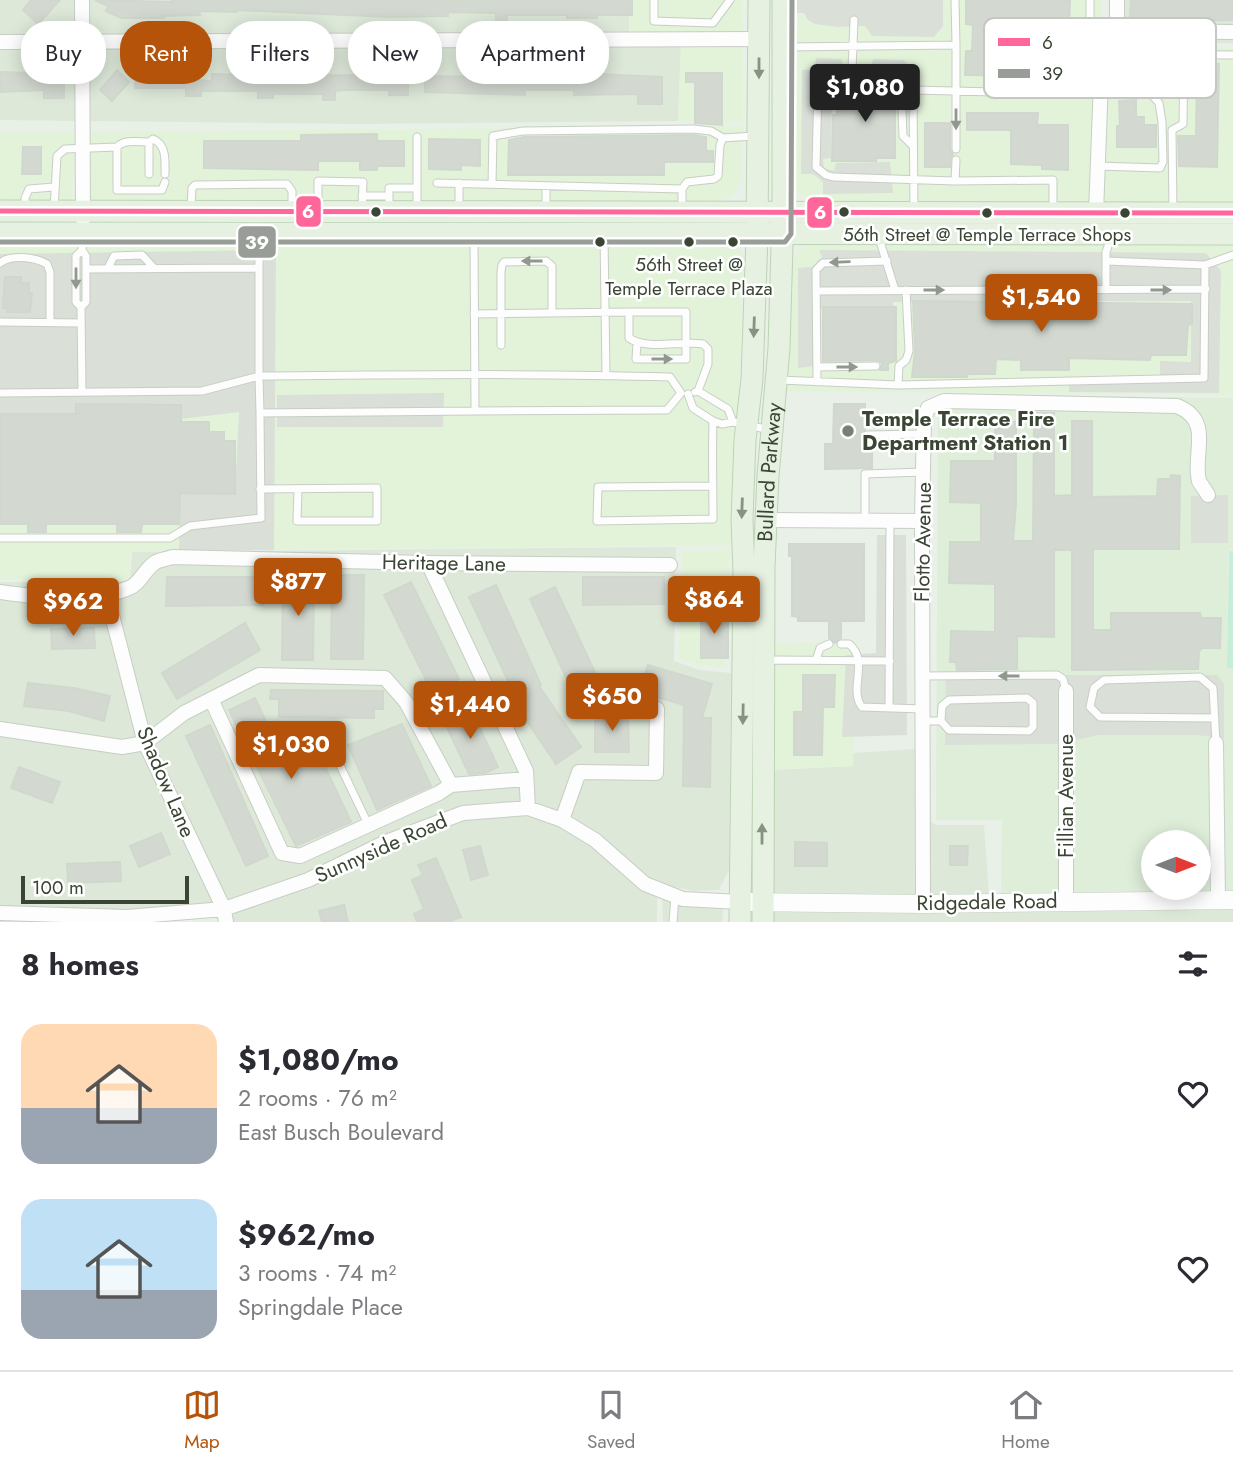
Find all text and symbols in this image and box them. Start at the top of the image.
legend [984,18,1216,98]
chip: Buy [21,21,106,84]
chip: Rent [120,21,212,84]
chip: Filters [226,21,334,84]
chip: New [348,21,442,84]
chip: Apartment [456,21,609,84]
text: 6 [1042,29,1053,56]
one-way arrow [753,57,765,79]
text: 39 [1042,60,1063,87]
pin: $1,080 [808,64,922,124]
text: $1,080 [826,70,904,104]
one-way arrow [950,109,962,131]
line badge: 6 [295,195,322,228]
line badge: 6 [806,196,833,229]
text: 6 [302,198,314,225]
text: 6 [814,199,826,226]
unlabelled marker [369,205,383,219]
unlabelled marker [837,205,851,219]
marker: 56th Street @ Temple Terrace Shops [980,206,994,220]
unlabelled marker [1118,206,1132,220]
place label: 56th Street @ Temple Terrace Shops [843,221,1131,248]
line badge: 39 [237,225,277,259]
text: 39 [245,229,269,256]
unlabelled marker [593,235,607,249]
marker: 56th Street @ Temple Terrace Plaza [682,235,696,249]
unlabelled marker [726,235,740,249]
place label: 56th Street @ Temple Terrace Plaza [605,251,773,302]
one-way arrow [521,255,543,267]
one-way arrow [829,257,851,268]
one-way arrow [70,268,82,290]
pin: $1,540 [984,274,1098,334]
text: $1,540 [1001,280,1081,314]
one-way arrow [923,284,945,296]
one-way arrow [1150,284,1172,295]
one-way arrow [748,317,759,339]
one-way arrow [651,353,673,365]
one-way arrow [836,361,858,372]
street label: Bullard Parkway [750,401,789,542]
place label: Temple Terrace Fire Department Station 1 [862,404,1068,458]
marker: Temple Terrace Fire Department Station 1 [840,423,856,439]
street label: Flotto Avenue [907,482,939,602]
one-way arrow [737,497,748,519]
street label: Heritage Lane [382,547,506,579]
pin: $877 [257,558,339,618]
text: $877 [270,564,326,598]
pin: $864 [673,576,755,636]
pin: $962 [32,578,114,638]
text: $864 [684,582,744,616]
text: $962 [43,584,103,618]
one-way arrow [997,670,1019,682]
pin: $650 [571,674,653,733]
text: $650 [582,679,642,713]
pin: $1,440 [413,682,527,741]
text: $1,440 [430,687,510,721]
one-way arrow [737,704,749,726]
street label: Shadow Lane [129,722,203,842]
pin: $1,030 [234,722,348,781]
text: $1,030 [252,727,330,761]
street label: Fillian Avenue [1051,734,1081,858]
street label: Sunnyside Road [310,805,452,891]
one-way arrow [756,823,768,845]
north arrow [1141,830,1211,900]
map controls [1141,830,1211,900]
scale bar [21,873,189,905]
text: 100 m [32,874,84,901]
street label: Ridgedale Road [916,886,1058,918]
text: 8 homes [21,943,139,986]
icon: filters [1174,945,1212,983]
text: $1,080/mo [238,1038,399,1081]
icon: home [77,1052,161,1136]
icon: heart [1174,1075,1212,1113]
text: 2 rooms · 76 m² [238,1081,397,1115]
text: East Busch Boulevard [238,1115,444,1149]
text: $962/mo [238,1213,375,1256]
icon: home [77,1227,161,1311]
icon: heart [1174,1250,1212,1288]
text: 3 rooms · 74 m² [238,1256,396,1290]
text: Springdale Place [238,1290,403,1324]
tab: Map [183,1386,221,1455]
tab: Saved [587,1386,635,1455]
tab: Home [1001,1386,1050,1455]

